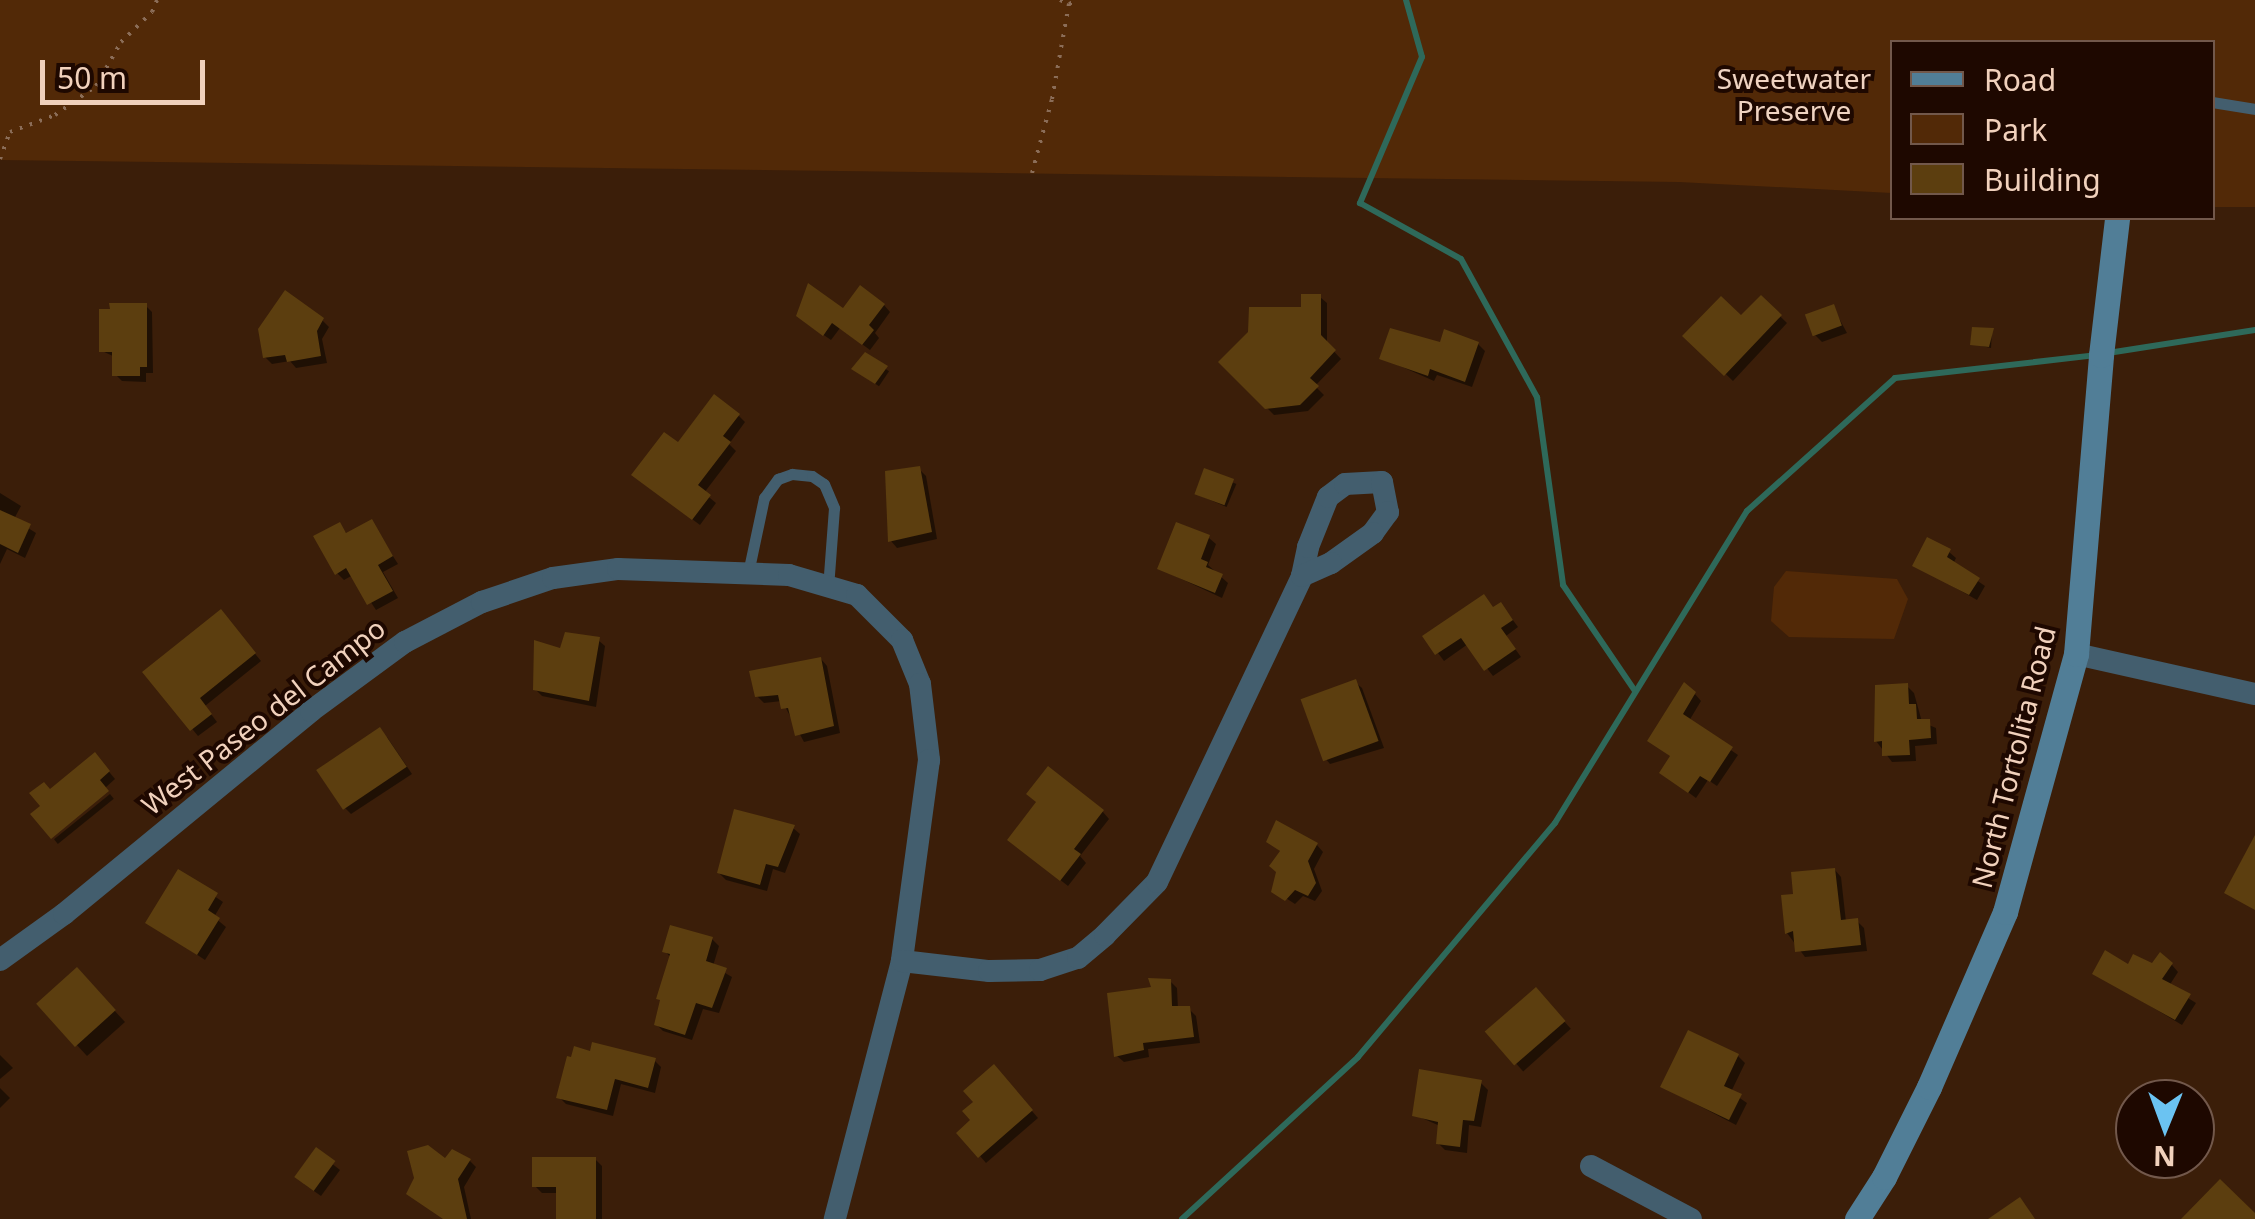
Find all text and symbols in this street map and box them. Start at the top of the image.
scale bar [45,40,210,102]
legend [1890,40,2215,220]
text: 50 m [57,57,127,98]
text: Road [1984,59,2056,100]
park label: Sweetwater Preserve [1717,61,1871,127]
text: Park [1984,109,2047,150]
text: Building [1984,159,2101,200]
street label: West Paseo del Campo [135,611,391,821]
street label: North Tortolita Road [1964,623,2062,891]
north arrow [2115,1079,2215,1179]
text: N [2153,1138,2176,1176]

